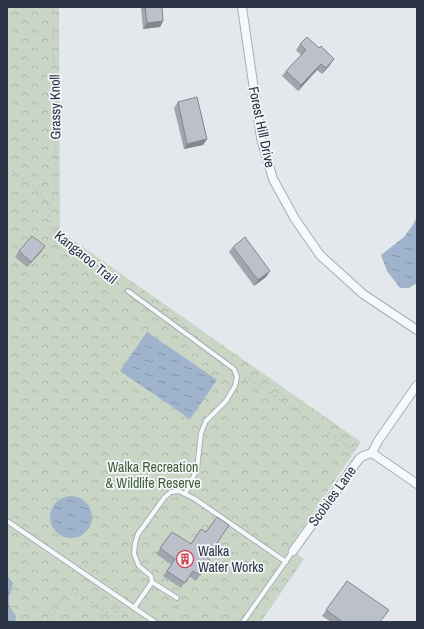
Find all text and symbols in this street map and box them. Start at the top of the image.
street label: Grassy Knoll [45,74,65,140]
street label: Forest Hill Drive [245,85,279,169]
street label: Kangaroo Trail [51,226,121,288]
park label: Walka Recreation & Wildlife Reserve [105,458,201,492]
street label: Scobies Lane [304,462,360,530]
place label: Walka Water Works [198,542,264,576]
building icon: Walka Water Works [175,549,195,569]

